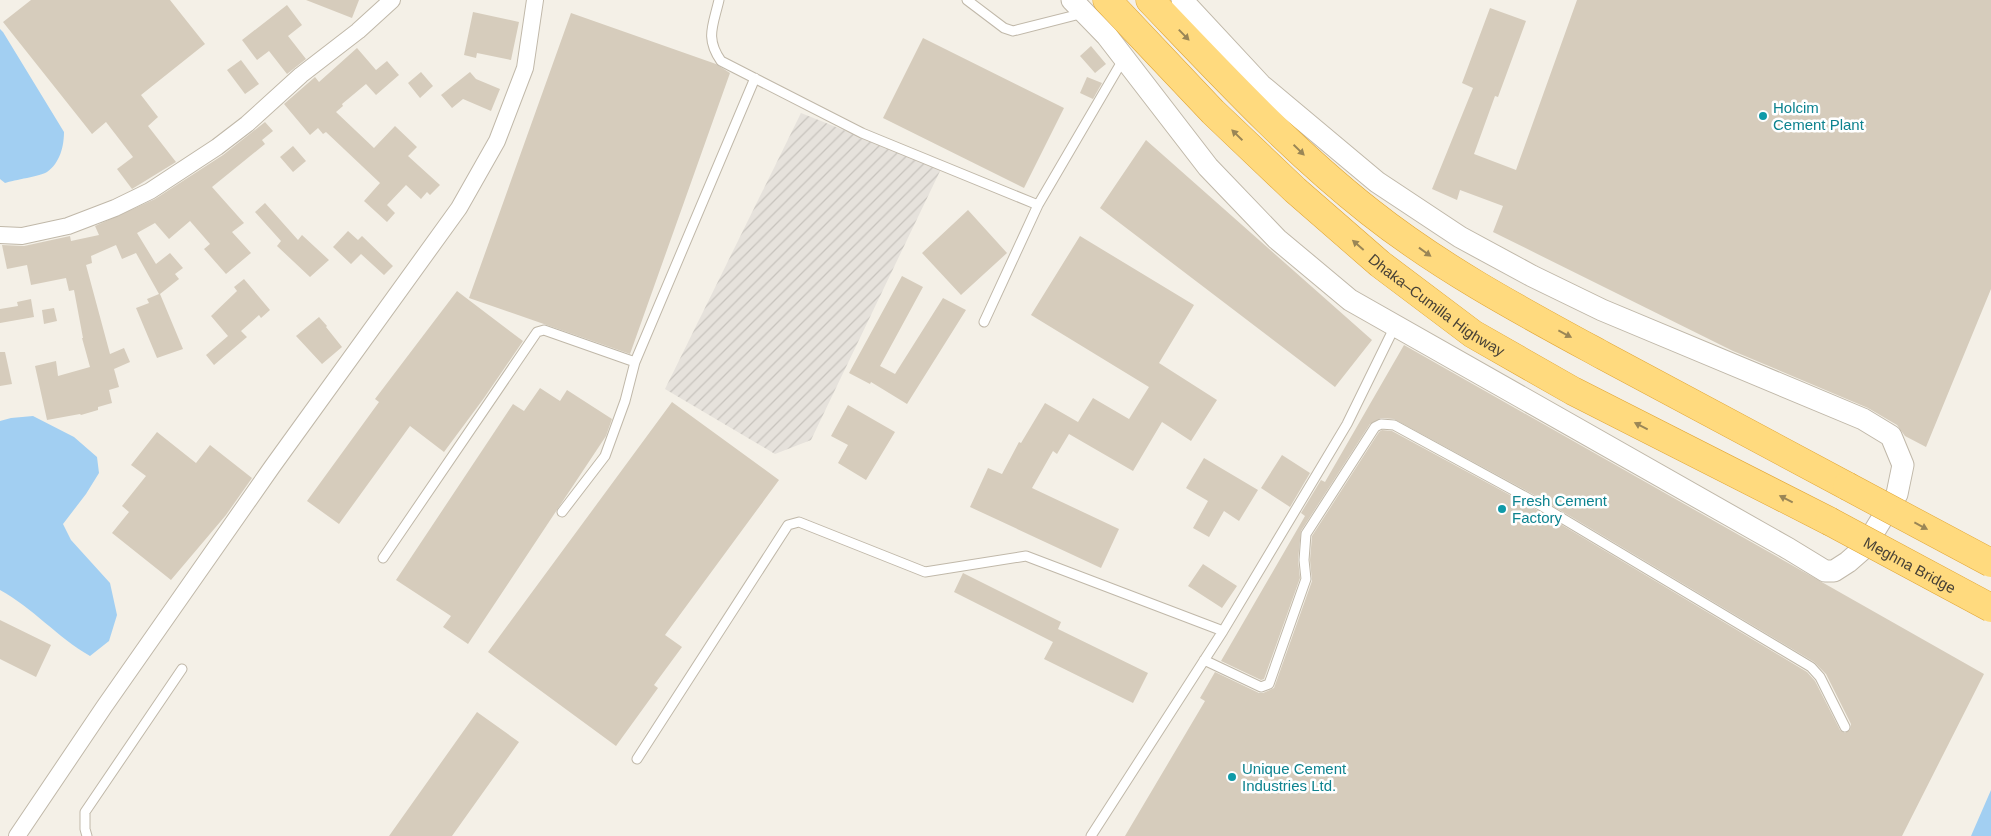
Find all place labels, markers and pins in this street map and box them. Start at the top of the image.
place label: Holcim Cement Plant [1773,99,1865,133]
marker: Holcim Cement Plant [1757,110,1769,122]
place label: Fresh Cement Factory [1512,492,1608,526]
marker: Fresh Cement Factory [1496,503,1508,515]
place label: Unique Cement Industries Ltd. [1242,760,1347,794]
marker: Unique Cement Industries Ltd. [1226,771,1238,783]

